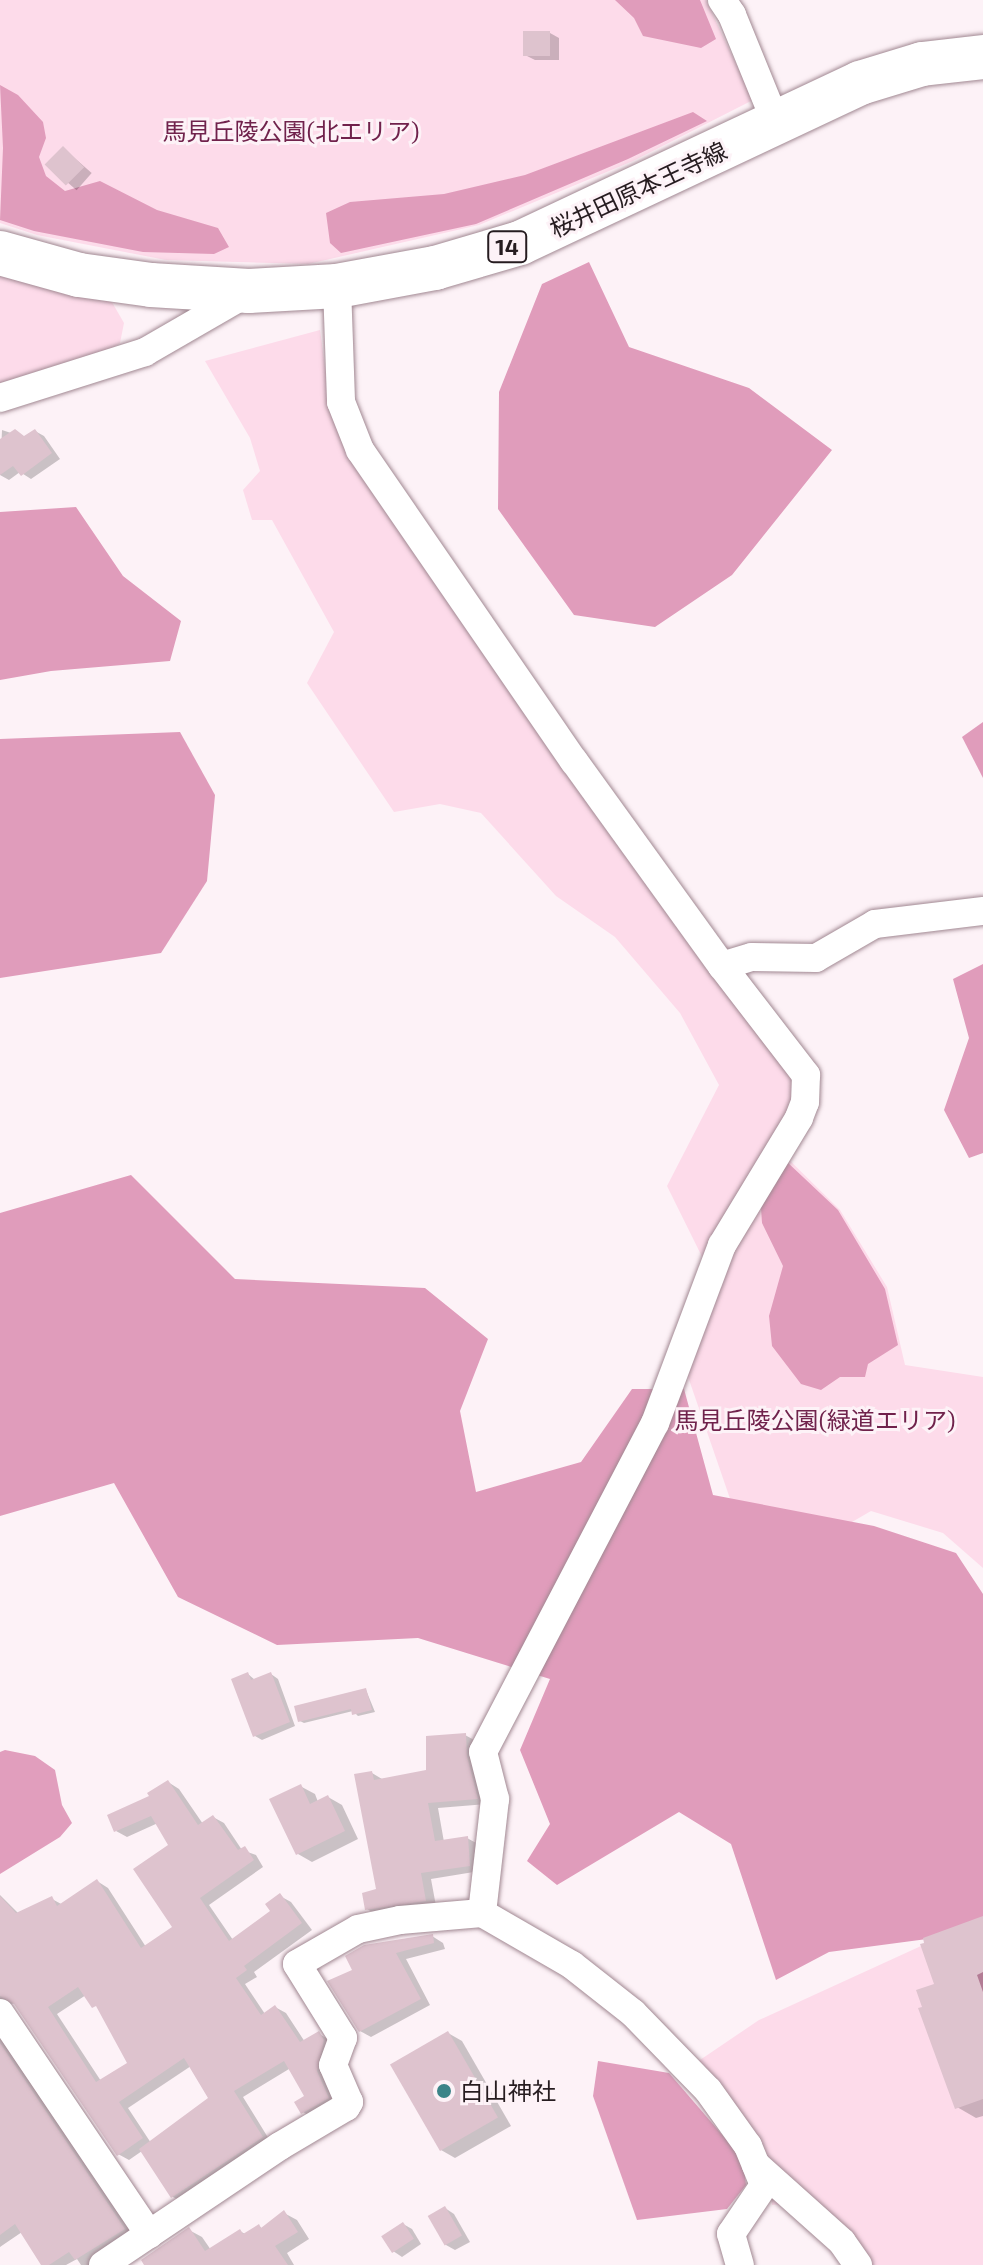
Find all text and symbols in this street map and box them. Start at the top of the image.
park label: 馬見丘陵公園(北エリア) [162,117,420,145]
street label: 桜井田原本王寺線 [545,135,731,243]
road number: 14 [487,229,527,265]
park label: 馬見丘陵公園(緑道エリア) [674,1406,956,1434]
place label: 白山神社 [460,2077,556,2105]
marker: 白山神社 [435,2082,453,2100]

